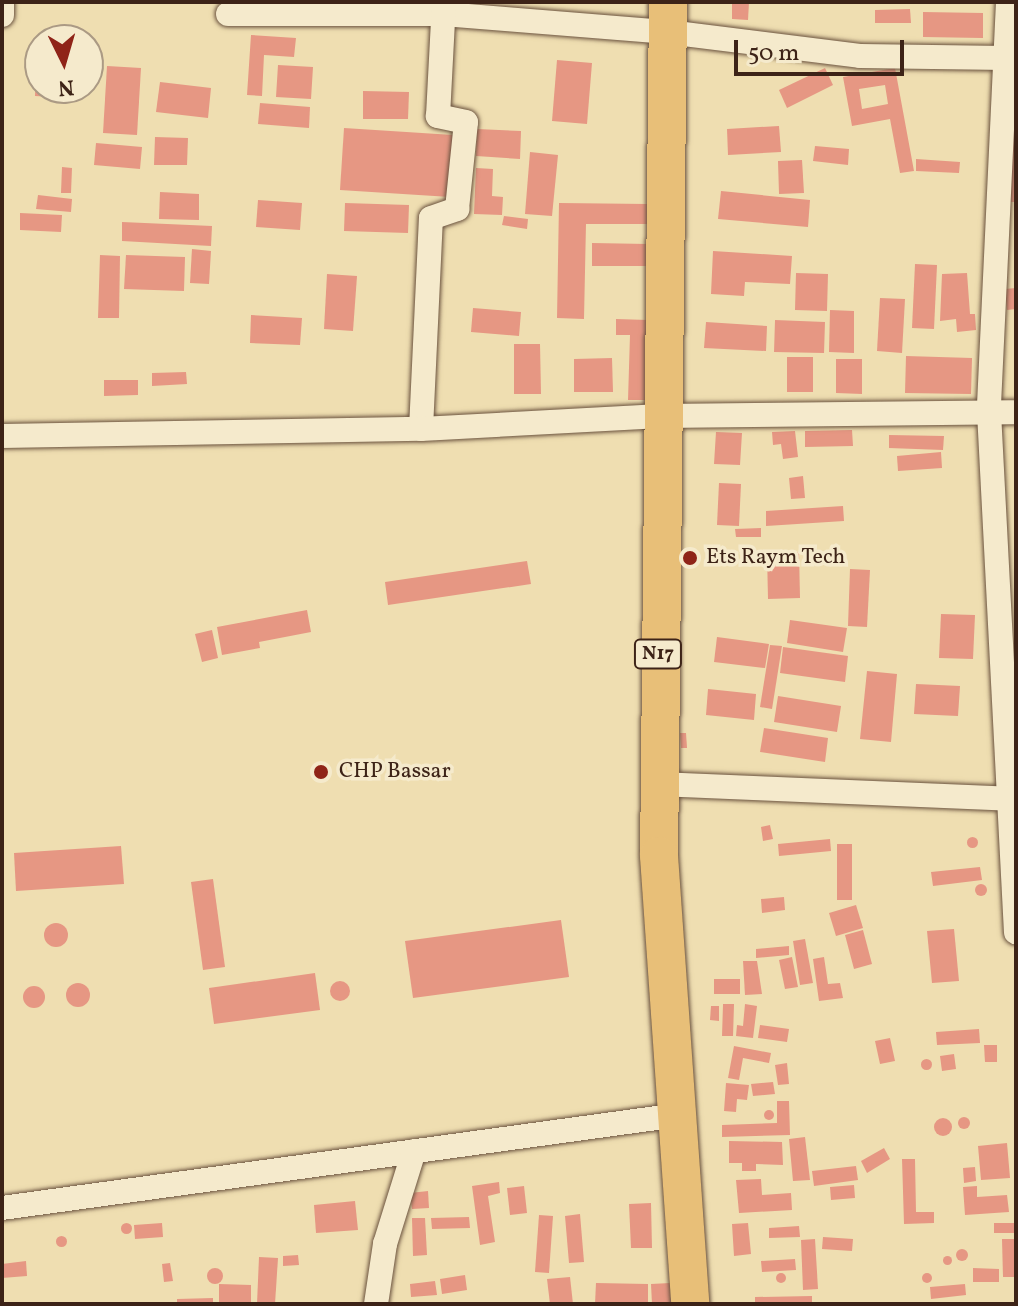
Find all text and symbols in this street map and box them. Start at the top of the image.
north arrow [24,24,104,104]
scale bar [738,24,908,74]
text: 50 m [748,37,800,71]
text: N [57,70,75,103]
place label: Ets Raym Tech [706,545,846,571]
marker: Ets Raym Tech [681,549,699,567]
road number: N17 [632,638,684,670]
place label: CHP Bassar [339,759,451,785]
marker: CHP Bassar [310,761,332,783]

